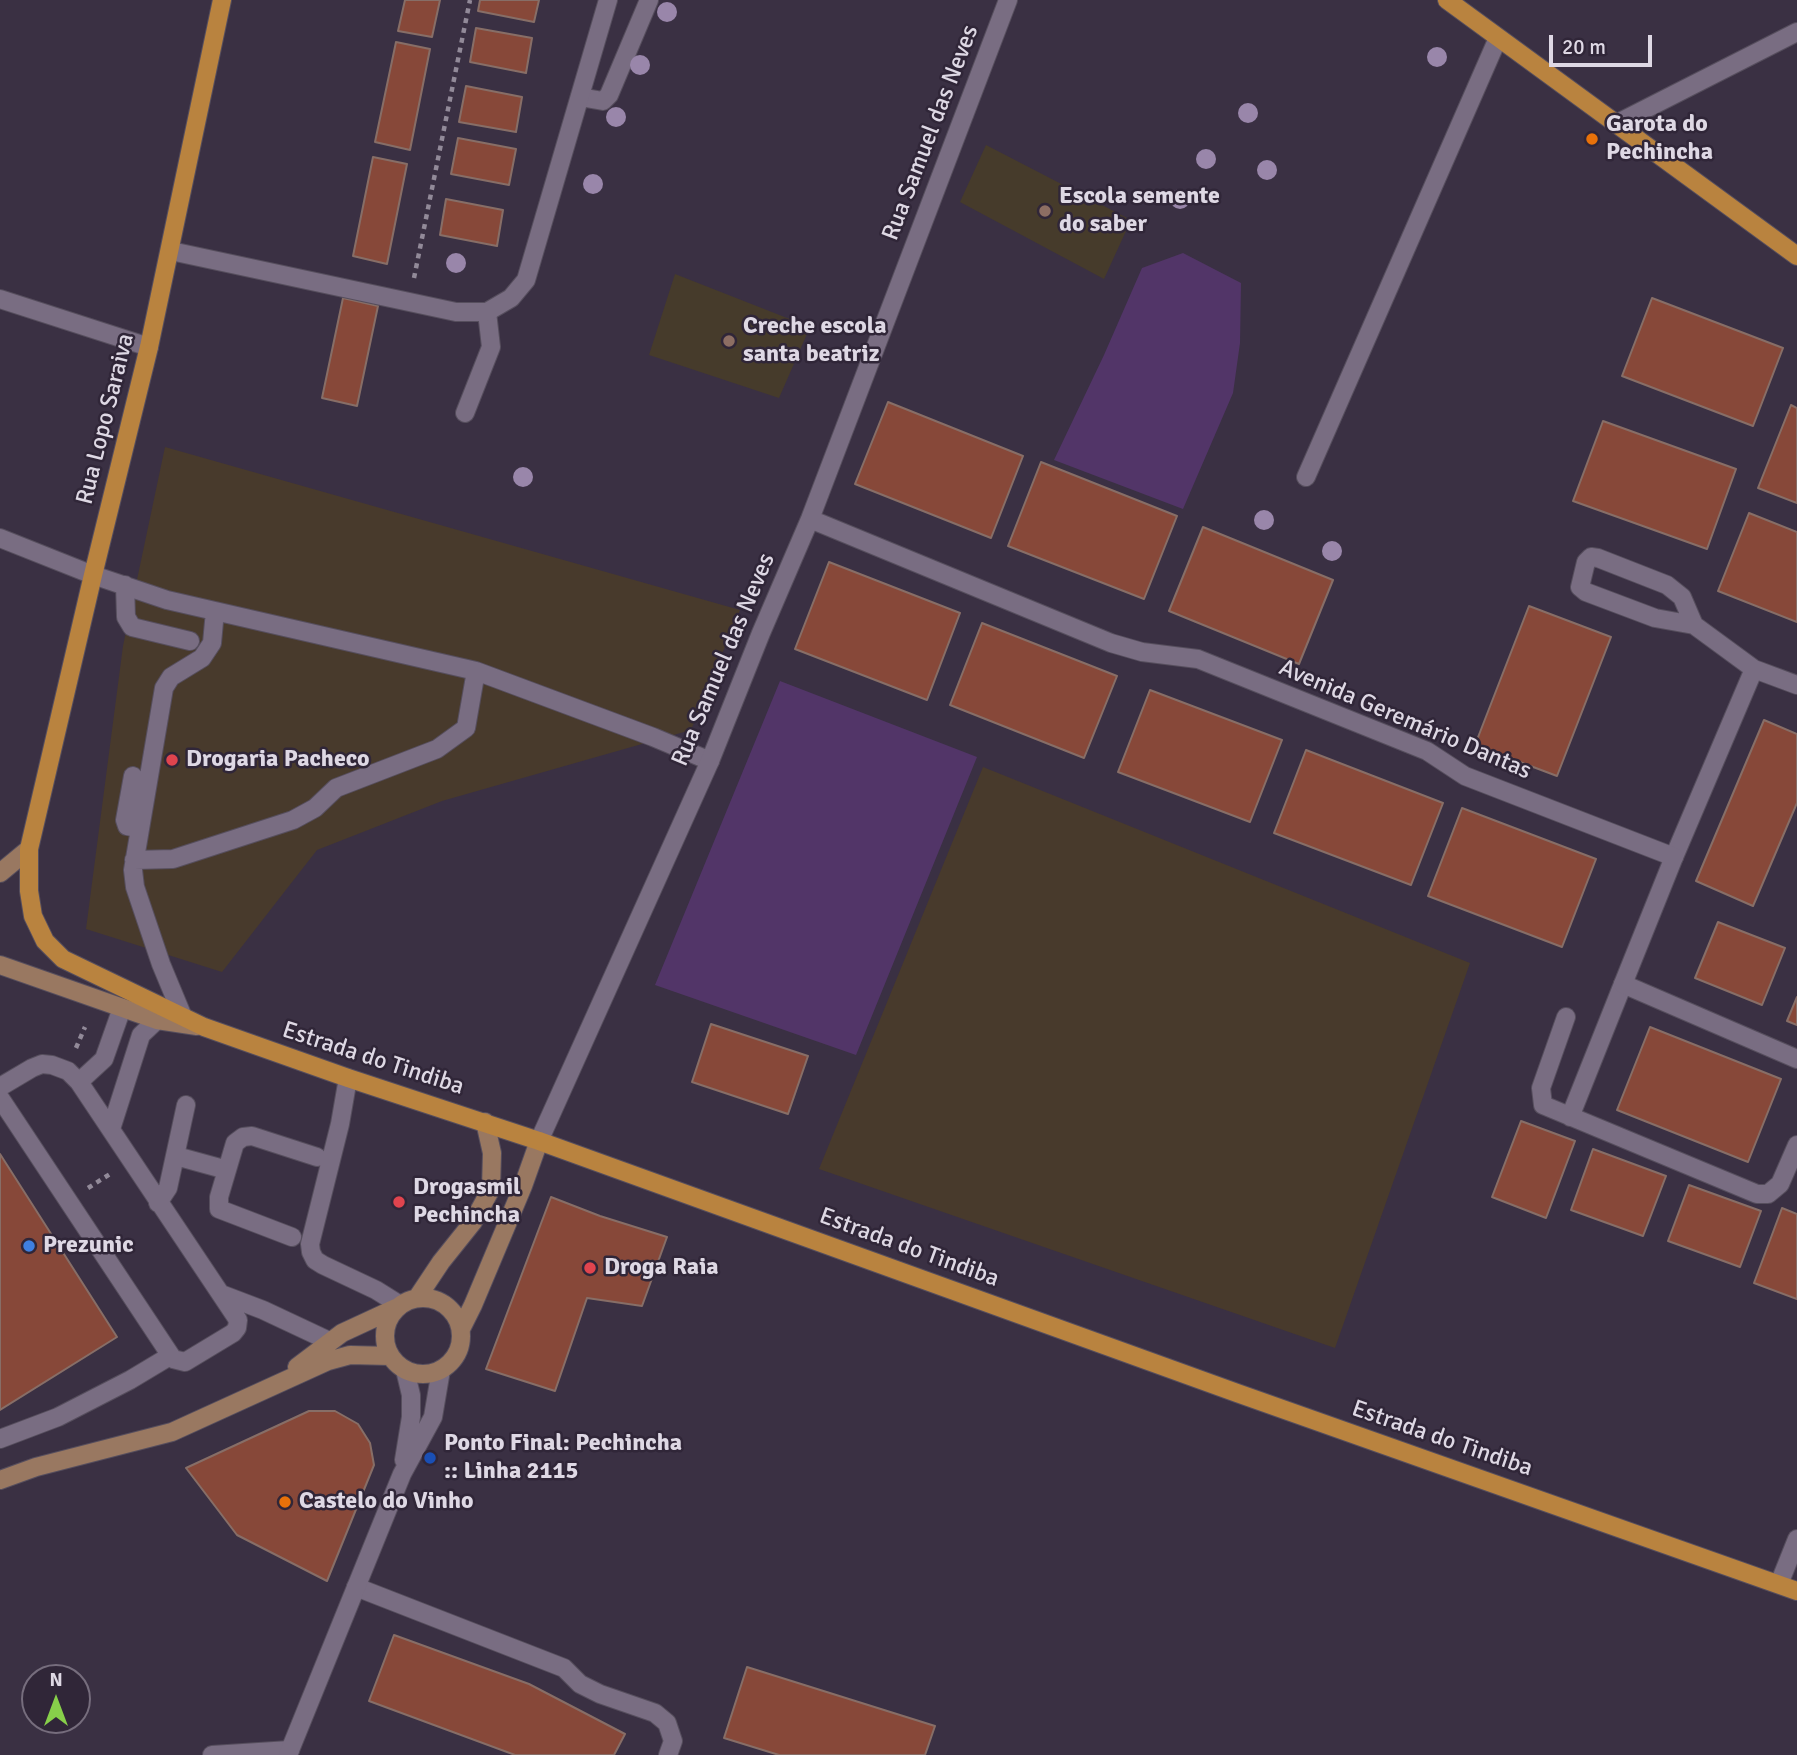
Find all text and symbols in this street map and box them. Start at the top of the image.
street label: Rua Samuel das Neves [877,21,985,245]
scale bar [1552,21,1655,65]
text: 20 m [1562,34,1606,60]
place label: Garota do Pechincha [1606,111,1713,167]
marker: Garota do Pechincha [1584,131,1600,147]
place label: Escola semente do saber [1059,183,1220,239]
marker: Escola semente do saber [1037,203,1053,219]
place label: Creche escola santa beatriz [743,313,887,369]
street label: Rua Lopo Saraiva [71,331,141,507]
marker: Creche escola santa beatriz [721,333,737,349]
street label: Rua Samuel das Neves [666,549,782,771]
street label: Avenida Geremário Dantas [1275,654,1535,786]
place label: Drogaria Pacheco [186,746,370,774]
marker: Drogaria Pacheco [164,752,180,768]
street label: Estrada do Tindiba [279,1016,467,1102]
place label: Drogasmil Pechincha [413,1174,521,1230]
marker: Drogasmil Pechincha [391,1194,407,1210]
street label: Estrada do Tindiba [815,1202,1003,1294]
place label: Prezunic [43,1232,134,1260]
marker: Prezunic [21,1238,37,1254]
place label: Droga Raia [604,1254,719,1282]
marker: Droga Raia [582,1260,598,1276]
street label: Estrada do Tindiba [1348,1395,1536,1483]
place label: Ponto Final: Pechincha :: Linha 2115 [444,1430,682,1486]
marker: Ponto Final: Pechincha :: Linha 2115 [422,1450,438,1466]
place label: Castelo do Vinho [299,1488,473,1516]
marker: Castelo do Vinho [277,1494,293,1510]
north arrow [21,1664,91,1734]
text: N [49,1668,63,1692]

